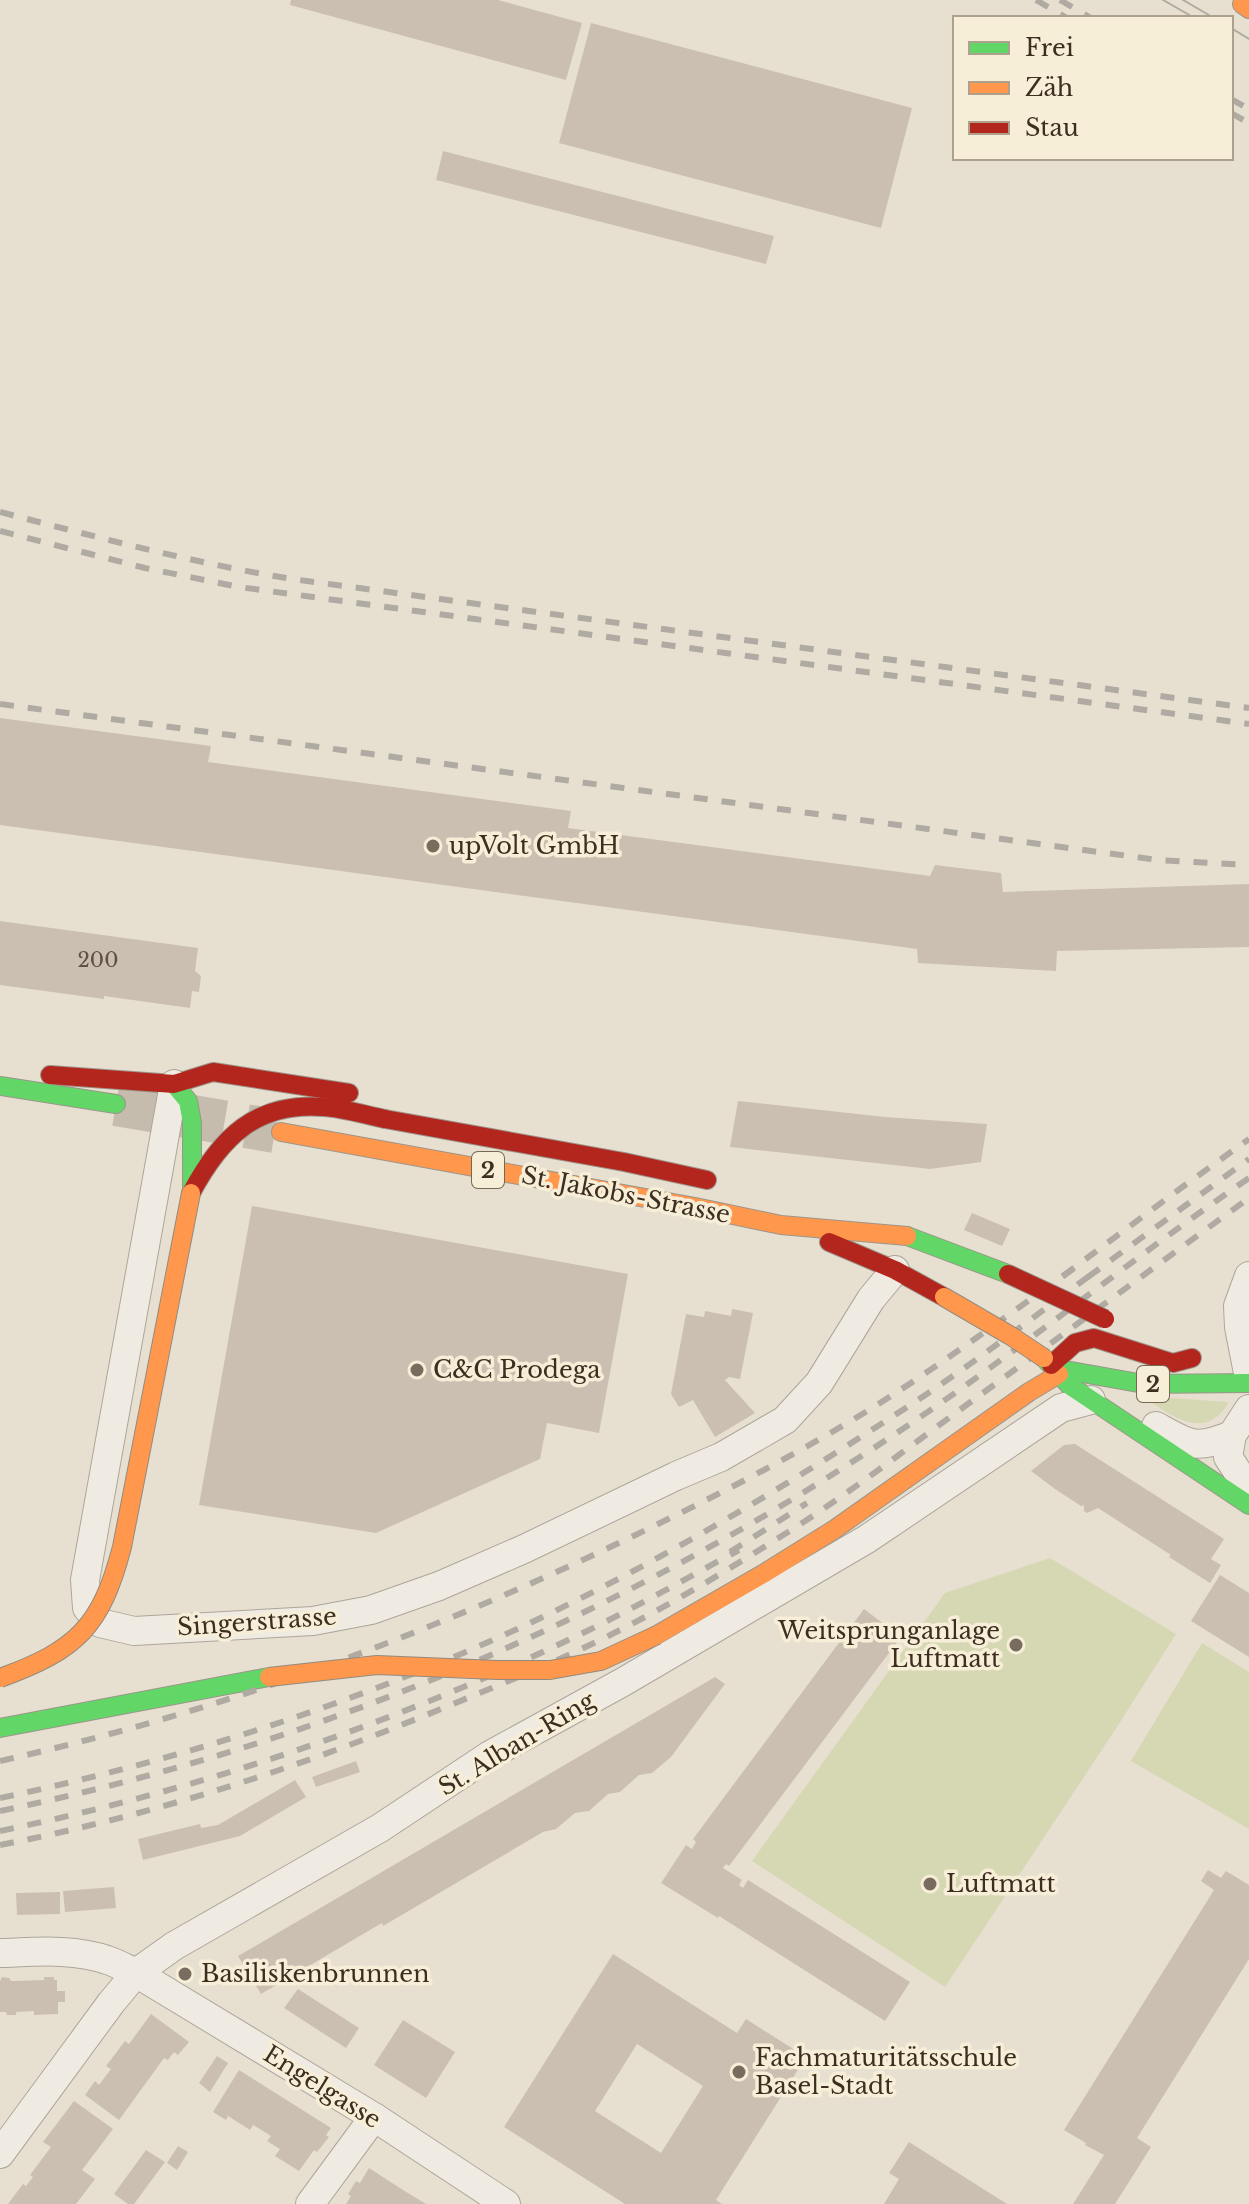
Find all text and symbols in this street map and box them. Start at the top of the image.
legend [953,16,1233,160]
text: Frei [1025,33,1074,62]
text: Zäh [1025,73,1073,102]
text: Stau [1025,113,1079,142]
place label: upVolt GmbH [449,831,620,860]
marker: upVolt GmbH [424,837,442,855]
house number: 200 [78,948,118,972]
road number: 2 [472,1152,504,1188]
street label: St. Jakobs-Strasse [519,1160,733,1229]
place label: C&C Prodega [433,1355,601,1384]
marker: C&C Prodega [408,1361,426,1379]
road number: 2 [1137,1366,1169,1402]
street label: Singerstrasse [176,1601,338,1642]
place label: Weitsprunganlage Luftmatt [777,1616,1000,1673]
marker: Weitsprunganlage Luftmatt [1007,1636,1025,1654]
street label: St. Alban-Ring [433,1685,601,1802]
place label: Luftmatt [946,1869,1056,1898]
marker: Luftmatt [921,1875,939,1893]
place label: Basiliskenbrunnen [201,1959,429,1988]
marker: Basiliskenbrunnen [176,1965,194,1983]
street label: Engelgasse [258,2039,386,2134]
place label: Fachmaturitätsschule Basel-Stadt [755,2043,1017,2100]
marker: Fachmaturitätsschule Basel-Stadt [730,2063,748,2081]

